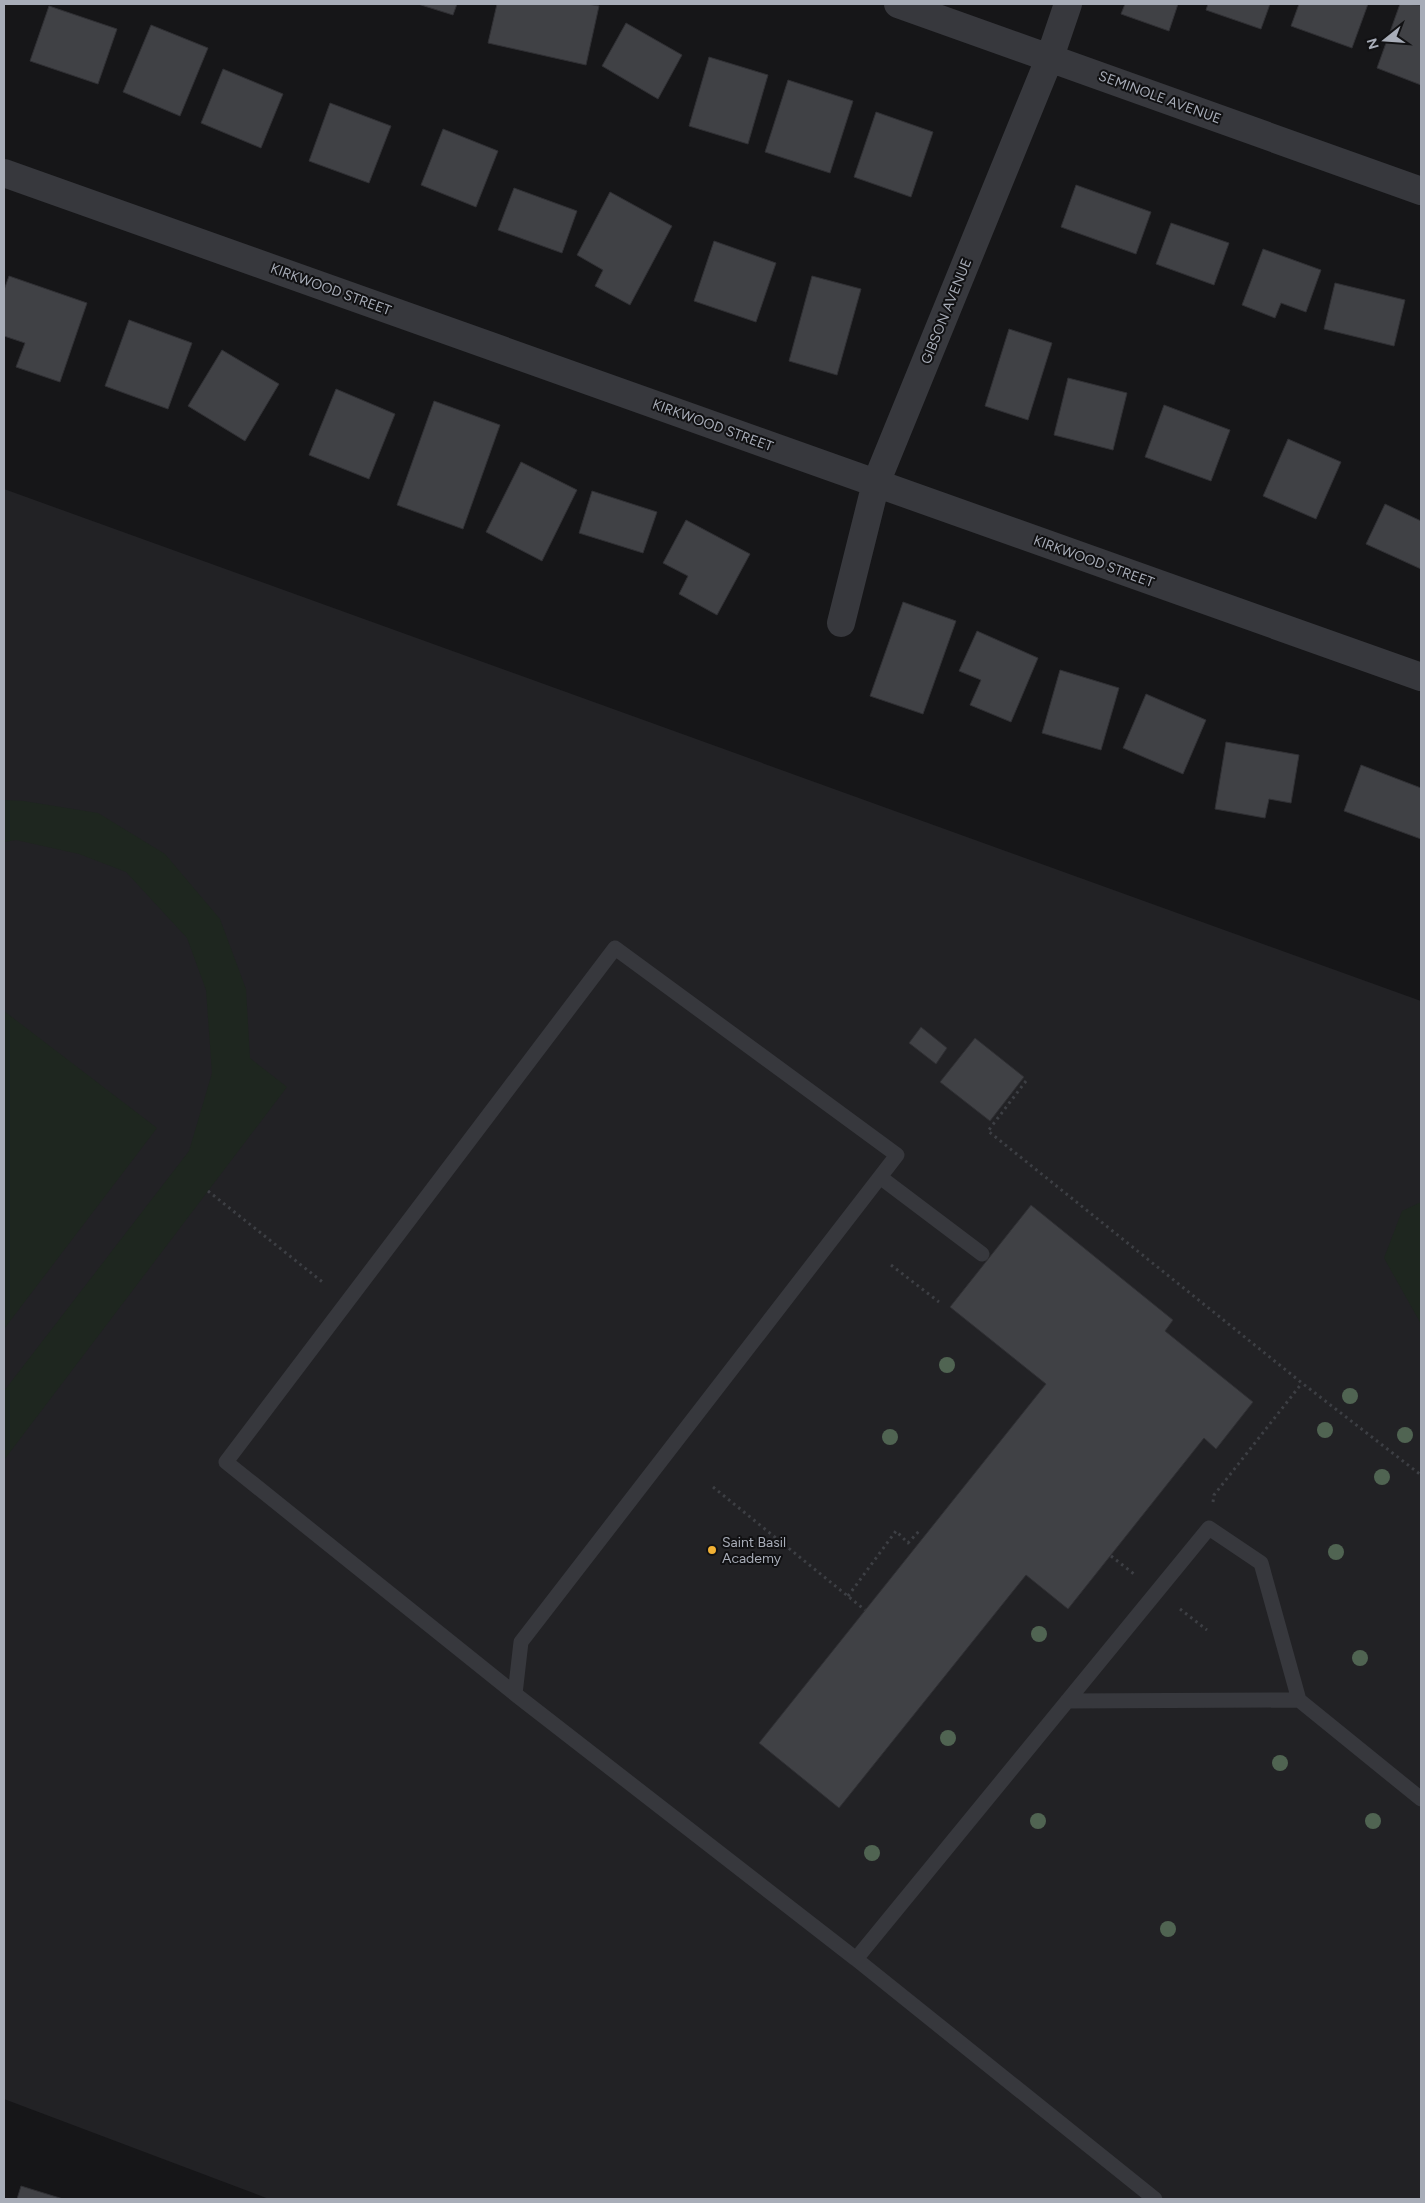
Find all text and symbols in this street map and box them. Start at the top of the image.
north arrow [1360,15,1410,65]
text: N [1363,36,1383,51]
street label: SEMINOLE AVENUE [1096,67,1223,128]
street label: GIBSON AVENUE [918,256,975,366]
street label: KIRKWOOD STREET [268,260,394,319]
street label: KIRKWOOD STREET [650,396,776,455]
street label: KIRKWOOD STREET [1031,532,1157,591]
place label: Saint Basil Academy [722,1534,786,1567]
marker: Saint Basil Academy [706,1544,718,1556]

